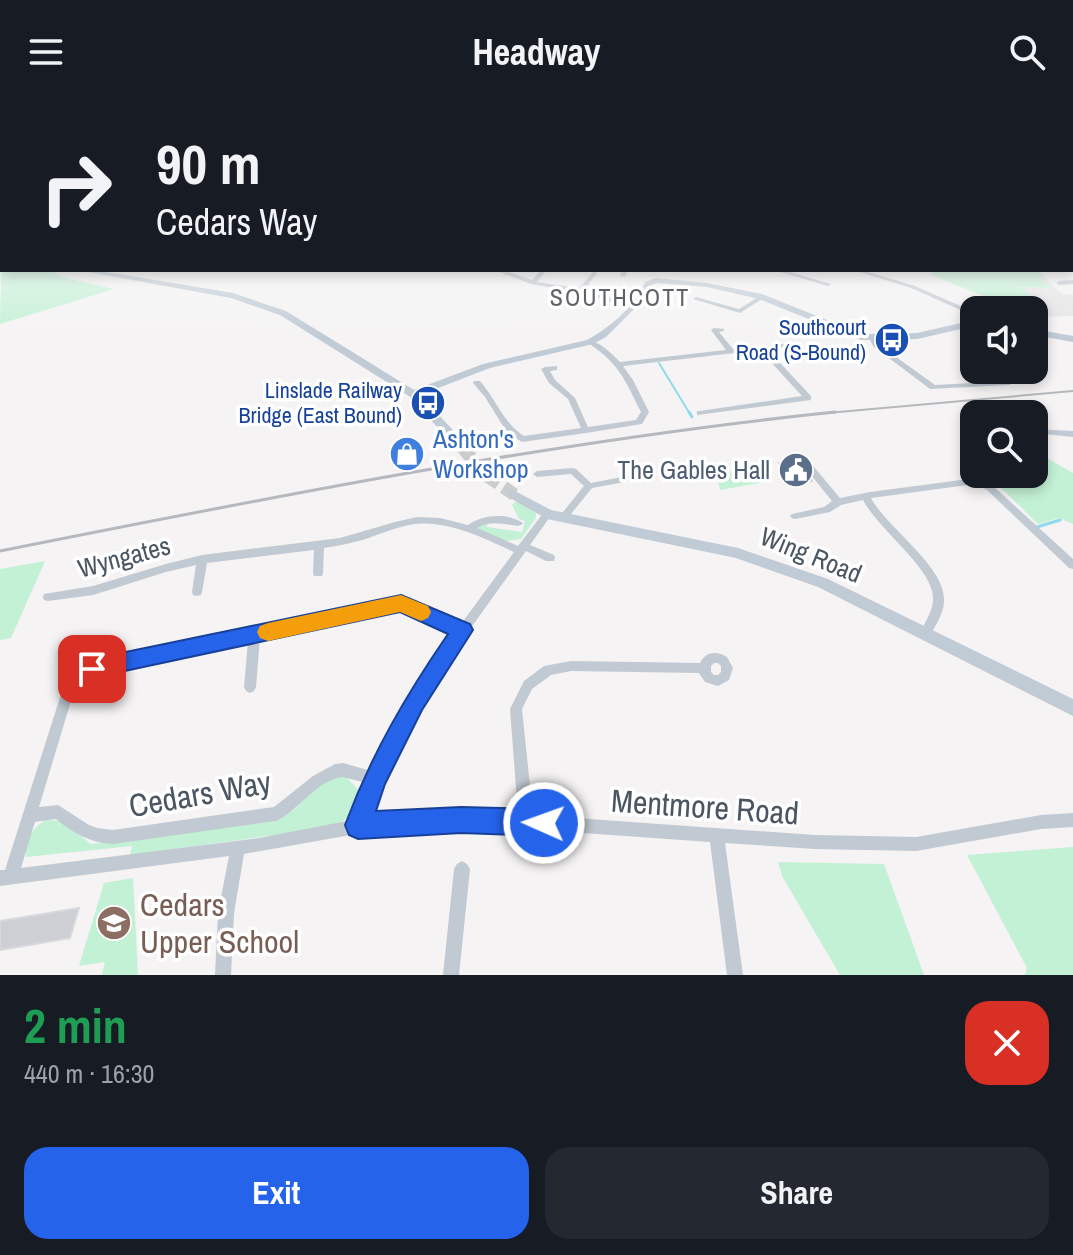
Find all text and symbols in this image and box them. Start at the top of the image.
text: Headway [473,28,600,76]
icon: menu [24,30,68,74]
icon: search [1005,30,1049,74]
text: 90 m [156,126,261,201]
icon: right [24,136,128,240]
text: Cedars Way [156,198,317,246]
district label: SOUTHCOTT [550,281,690,313]
map controls [960,296,1048,488]
button: sound [960,296,1048,384]
place label: Southcourt Road (S-Bound) [736,312,866,367]
bus stop icon: Southcourt Road (S-Bound) [873,321,911,359]
place label: Linslade Railway Bridge (East Bound) [239,375,402,430]
bus stop icon: Linslade Railway Bridge (East Bound) [409,384,447,422]
button: search [960,400,1048,488]
place label: Ashton's Workshop [432,421,529,486]
shop icon: Ashton's Workshop [388,435,426,473]
public building icon: The Gables Hall [777,451,815,489]
place label: The Gables Hall [617,452,770,487]
street label: Wing Road [755,518,867,591]
street label: Wyngates [74,527,174,586]
pin [58,635,126,703]
icon: arrive [70,647,114,691]
street label: Cedars Way [126,760,274,827]
street label: Mentmore Road [610,778,800,835]
position arrow [502,781,586,865]
place label: Cedars Upper School [140,883,299,963]
school or university icon: Cedars Upper School [95,904,133,942]
text: 2 min [24,993,127,1058]
button: close [965,1001,1049,1085]
text: 440 m · 16:30 [24,1056,154,1091]
button: Exit [24,1147,529,1239]
button: Share [545,1147,1049,1239]

